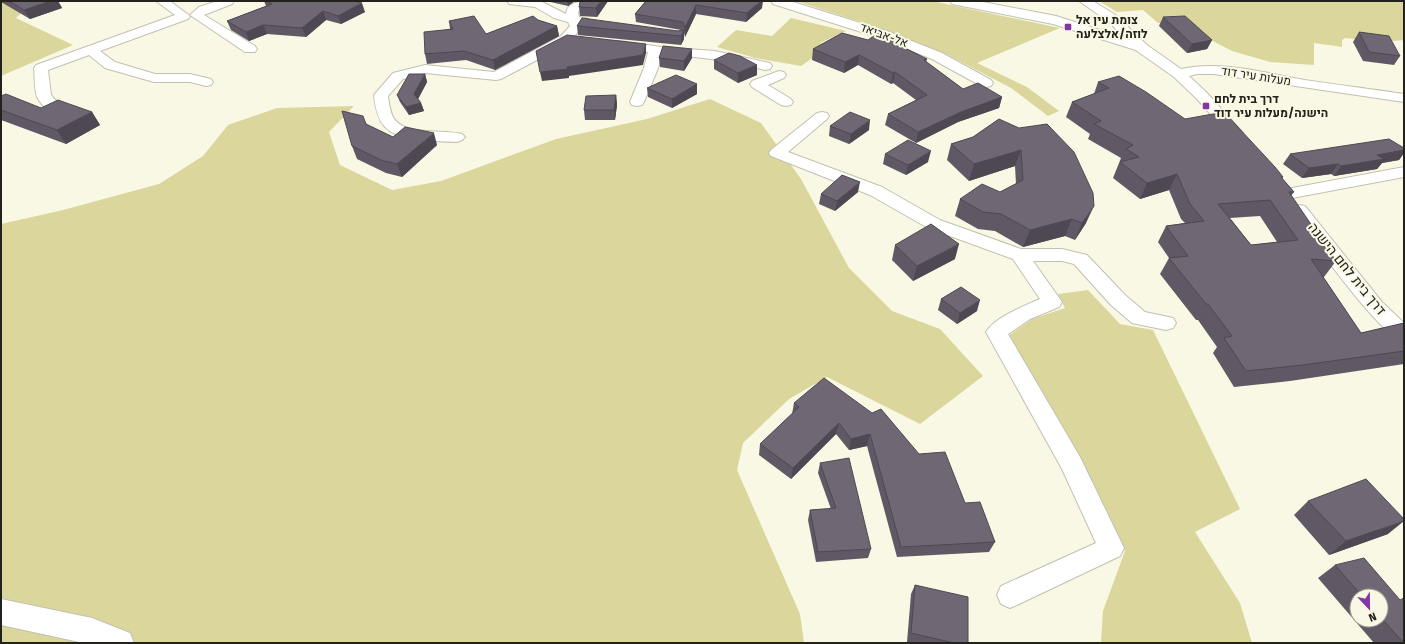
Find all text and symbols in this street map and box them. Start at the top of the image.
place label: צומת עין אל לוזה/אלצלעה [1076,13,1148,41]
street label: אל-אביאד [858,20,910,50]
marker: צומת עין אל לוזה/אלצלעה [1063,22,1073,32]
street label: מעלות עיר דוד [1220,64,1292,88]
place label: דרך בית לחם הישנה/מעלות עיר דוד [1214,92,1328,120]
marker: דרך בית לחם הישנה/מעלות עיר דוד [1201,101,1211,111]
street label: דרך בית לחם הישנה [1305,219,1389,319]
north arrow [1349,588,1389,628]
text: N [1367,609,1378,624]

